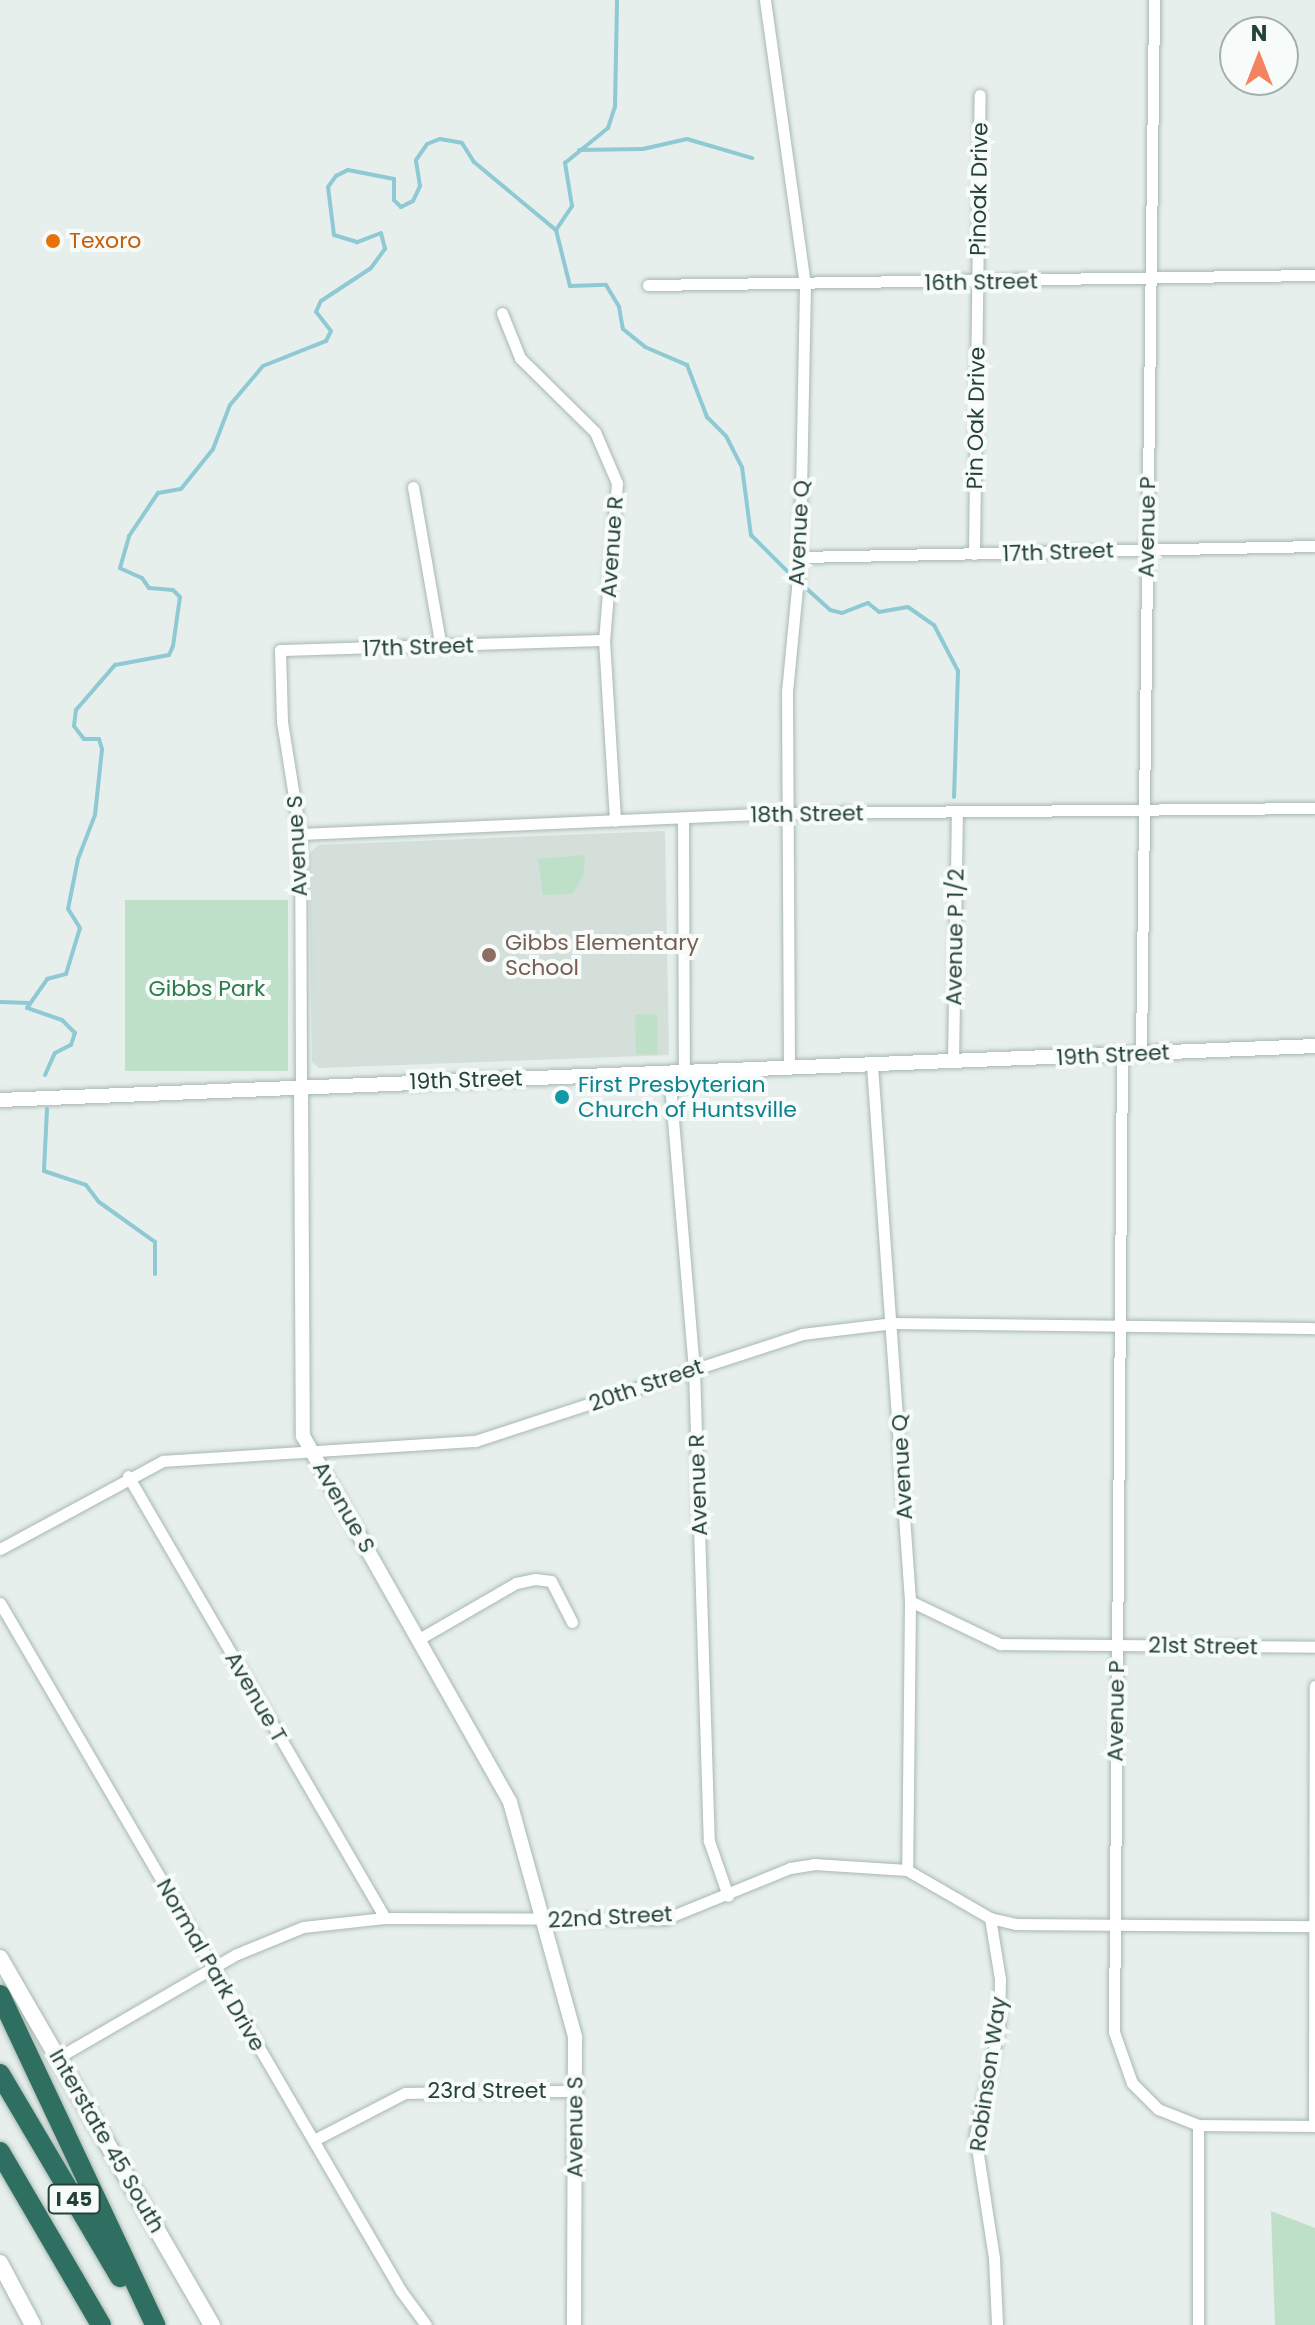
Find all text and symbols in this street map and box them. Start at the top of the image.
north arrow [1219,16,1299,96]
text: N [1251,18,1267,49]
street label: Pinoak Drive [965,122,993,256]
place label: Texoro [69,228,141,254]
marker: Texoro [44,232,62,250]
street label: 16th Street [924,268,1038,296]
street label: Pin Oak Drive [962,346,990,490]
street label: Avenue P [1133,476,1161,578]
street label: Avenue Q [783,479,815,587]
street label: Avenue R [595,495,629,599]
street label: 17th Street [1002,537,1114,567]
street label: 17th Street [362,632,474,662]
street label: Avenue S [281,795,313,897]
street label: 18th Street [750,800,864,828]
street label: Avenue P 1/2 [941,868,969,1006]
place label: Gibbs Elementary School [505,929,699,980]
marker: Gibbs Elementary School [480,946,498,964]
park label: Gibbs Park [149,976,265,1002]
street label: 19th Street [1056,1039,1170,1071]
street label: 19th Street [409,1065,523,1095]
place label: First Presbyterian Church of Huntsville [578,1071,797,1122]
marker: First Presbyterian Church of Huntsville [553,1088,571,1106]
street label: 20th Street [586,1353,706,1417]
street label: Avenue Q [886,1413,918,1521]
street label: Avenue R [683,1434,713,1536]
street label: Avenue S [307,1456,381,1558]
street label: 21st Street [1148,1632,1258,1660]
street label: Avenue T [219,1647,293,1747]
street label: Avenue P [1102,1660,1130,1762]
street label: Normal Park Drive [151,1874,271,2056]
street label: 22nd Street [547,1901,673,1933]
street label: Robinson Way [964,1995,1012,2153]
street label: Interstate 45 South [44,2044,170,2238]
street label: Avenue S [562,2076,588,2178]
street label: 23rd Street [428,2078,546,2104]
road number: I 45 [46,2183,102,2215]

